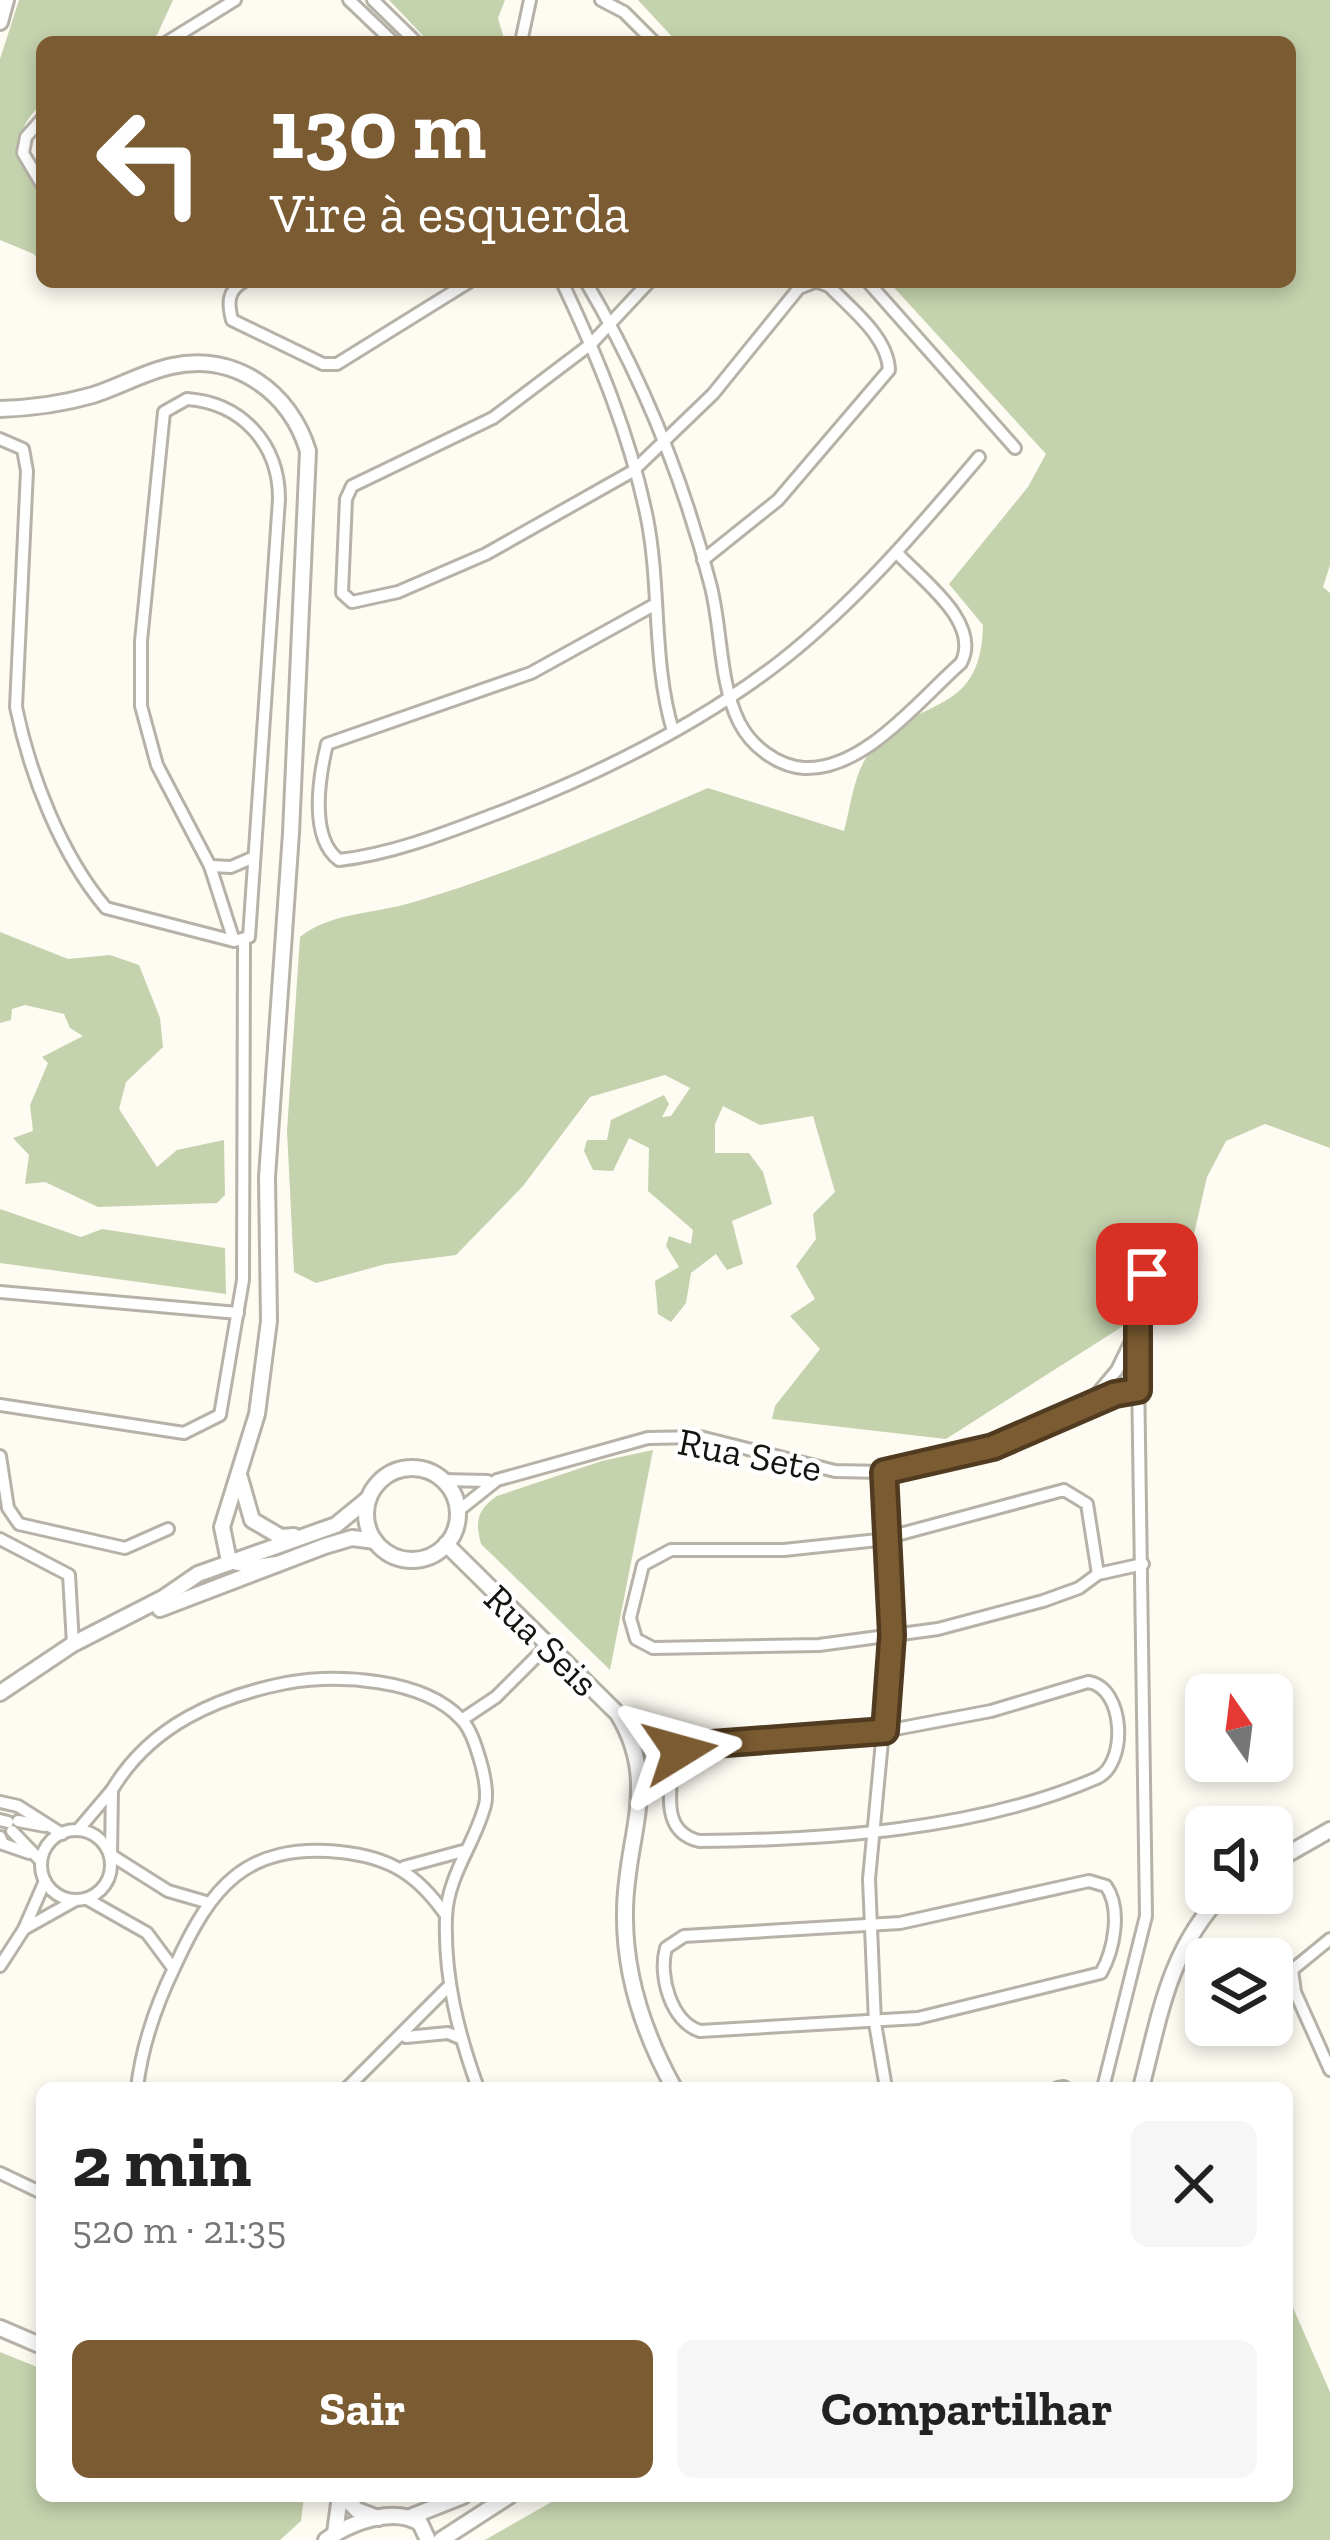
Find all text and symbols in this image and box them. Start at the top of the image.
text: 130 m [270,79,486,180]
icon: left [72,84,228,240]
text: Vire à esquerda [270,181,630,246]
pin [1096,1223,1198,1325]
icon: arrive [1114,1241,1180,1307]
street label: Rua Sete [674,1418,826,1491]
street label: Rua Seis [475,1575,609,1706]
north arrow [1185,1674,1293,1782]
map controls [1185,1674,1293,2046]
position arrow [617,1688,743,1814]
button: sound [1185,1806,1293,1914]
button: layers [1185,1938,1293,2046]
text: 2 min [72,2118,251,2204]
button: close [1131,2121,1257,2247]
text: 520 m · 21:35 [72,2206,286,2253]
button: Sair [72,2340,653,2478]
button: Compartilhar [677,2340,1257,2478]

